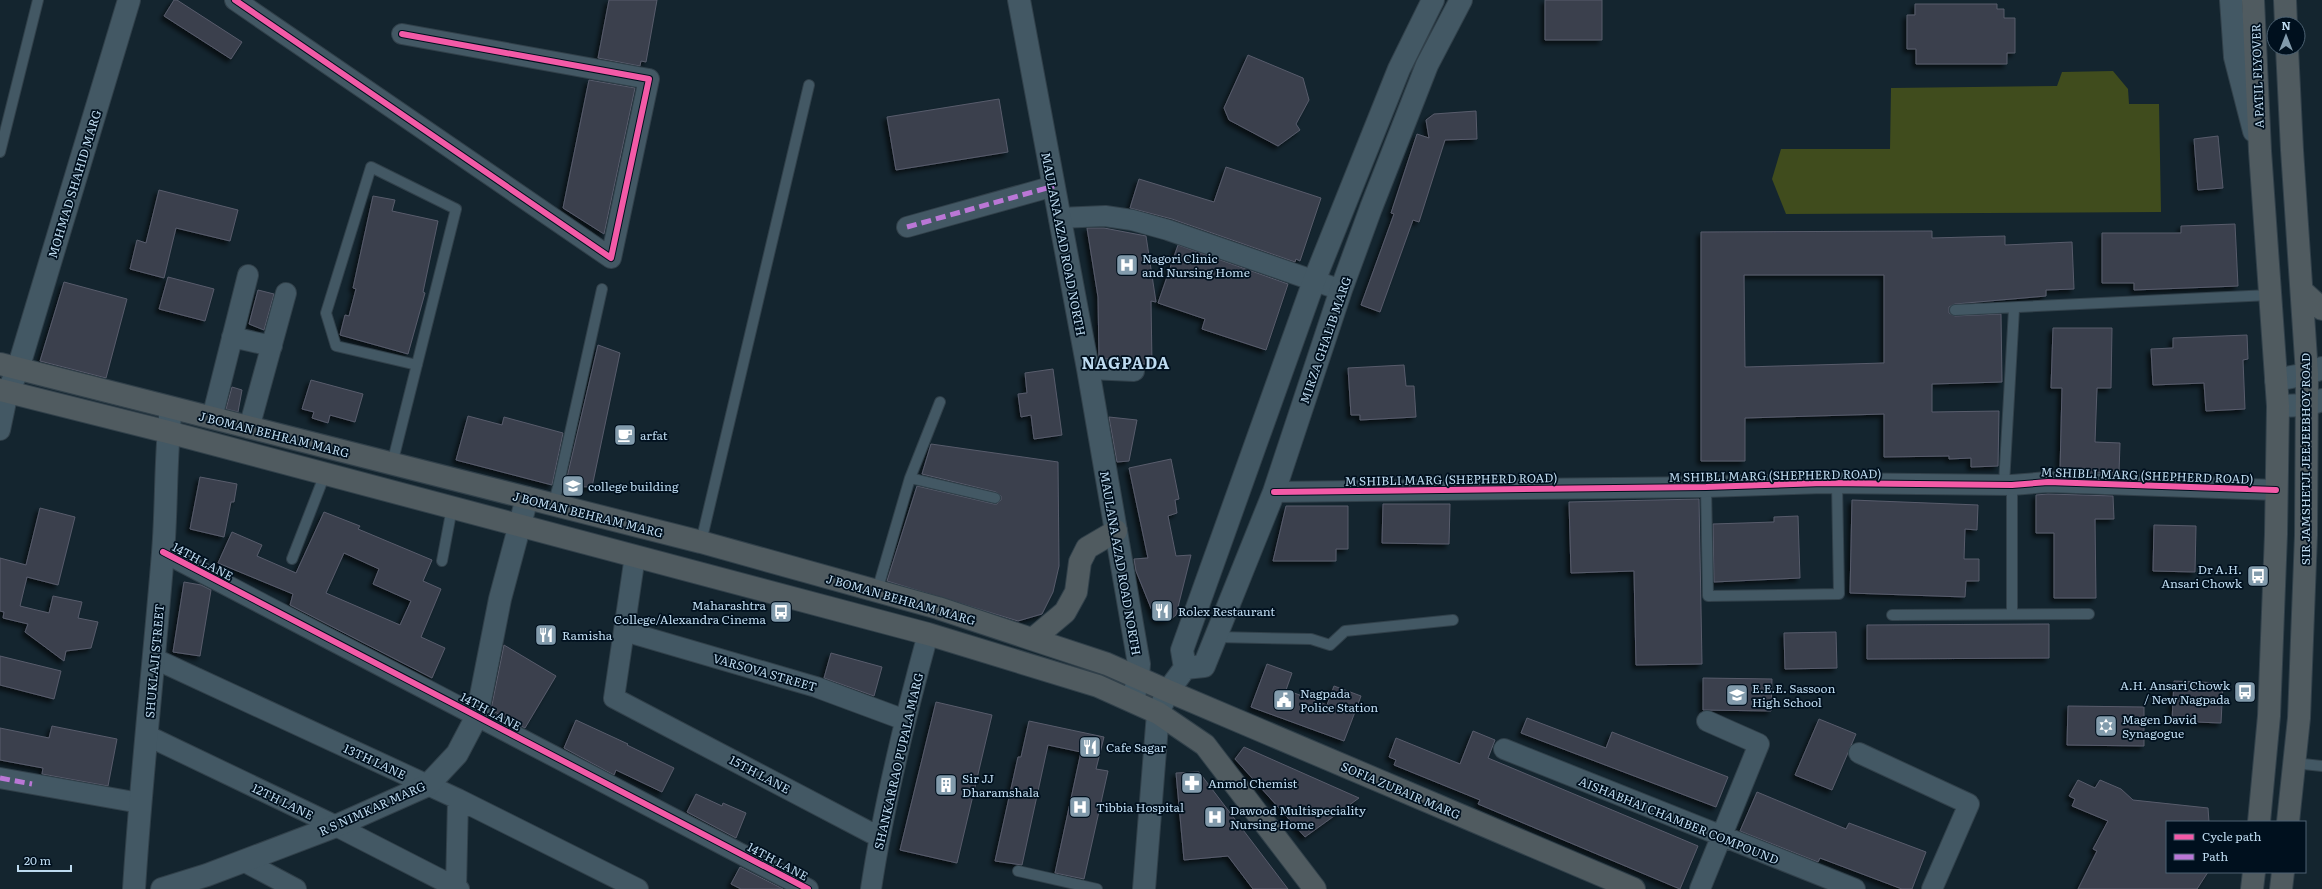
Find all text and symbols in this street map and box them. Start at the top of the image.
north arrow [2266,16,2306,56]
text: N [2281,17,2291,33]
street label: A PATIL FLYOVER [2246,23,2268,129]
street label: MOHMAD SHAHID MARG [43,108,105,260]
street label: MAULANA AZAD ROAD NORTH [1037,151,1091,337]
place label: Nagori Clinic and Nursing Home [1142,249,1250,281]
hospital icon: Nagori Clinic and Nursing Home [1114,252,1140,278]
street label: MIRZA GHALIB MARG [1295,274,1355,406]
district label: NAGPADA [1082,350,1170,374]
street label: SIR JAMSHETJI JEEJEEBHOY ROAD [2296,353,2314,565]
street label: J BOMAN BEHRAM MARG [197,407,351,461]
cafe icon: arfat [612,422,638,448]
place label: arfat [640,426,668,444]
street label: M SHIBLI MARG (SHEPHERD ROAD) [2040,462,2254,488]
street label: M SHIBLI MARG (SHEPHERD ROAD) [1668,464,1882,486]
street label: M SHIBLI MARG (SHEPHERD ROAD) [1344,468,1558,490]
street label: MAULANA AZAD ROAD NORTH [1096,469,1146,657]
school or university icon: college building [560,473,586,499]
place label: college building [588,477,679,495]
street label: J BOMAN BEHRAM MARG [511,487,665,541]
street label: 14TH LANE [169,537,237,585]
place label: Dr A.H. Ansari Chowk [2161,560,2243,592]
bus stop icon: Dr A.H. Ansari Chowk [2245,563,2271,589]
street label: J BOMAN BEHRAM MARG [824,569,978,629]
place label: Maharashtra College/Alexandra Cinema [614,596,767,628]
restaurant icon: Rolex Restaurant [1149,598,1175,624]
bus stop icon: Maharashtra College/Alexandra Cinema [768,599,794,625]
place label: Rolex Restaurant [1178,602,1275,620]
street label: SHUKLAJI STREET [140,603,168,719]
restaurant icon: Ramisha [533,622,559,648]
place label: Ramisha [562,626,613,644]
street label: VARSOVA STREET [711,649,819,696]
street label: SHANKARRAO PUPALA MARG [869,671,927,851]
place label: A.H. Ansari Chowk / New Nagpada [2120,676,2231,708]
place label: E.E.E. Sassoon High School [1752,679,1836,711]
bus stop icon: A.H. Ansari Chowk / New Nagpada [2232,679,2258,705]
school or university icon: E.E.E. Sassoon High School [1724,682,1750,708]
place label: Nagpada Police Station [1300,684,1378,716]
street label: 14TH LANE [457,687,525,735]
public building icon: Nagpada Police Station [1271,687,1297,713]
place label: Magen David Synagogue [2122,710,2197,742]
synagogue icon: Magen David Synagogue [2093,713,2119,739]
restaurant icon: Cafe Sagar [1077,734,1103,760]
place label: Cafe Sagar [1106,738,1166,756]
street label: 13TH LANE [341,739,409,783]
street label: 15TH LANE [726,750,794,798]
street label: SOFIA ZUBAIR MARG [1339,757,1463,823]
place label: Sir JJ Dharamshala [962,769,1040,801]
pharmacy icon: Anmol Chemist [1179,770,1205,796]
building icon: Sir JJ Dharamshala [933,772,959,798]
street label: AISHABHAI CHAMBER COMPOUND [1576,772,1782,868]
place label: Anmol Chemist [1208,774,1297,792]
street label: R S NIMKAR MARG [316,776,428,840]
street label: 12TH LANE [249,778,317,824]
hospital icon: Tibbia Hospital [1067,794,1093,820]
place label: Tibbia Hospital [1096,798,1184,816]
place label: Dawood Multispeciality Nursing Home [1230,801,1366,833]
hospital icon: Dawood Multispeciality Nursing Home [1202,804,1228,830]
legend [2166,821,2306,873]
text: Cycle path [2202,827,2262,845]
street label: 14TH LANE [744,837,812,885]
scale bar [18,847,71,873]
text: Path [2202,847,2228,865]
text: 20 m [24,851,51,869]

